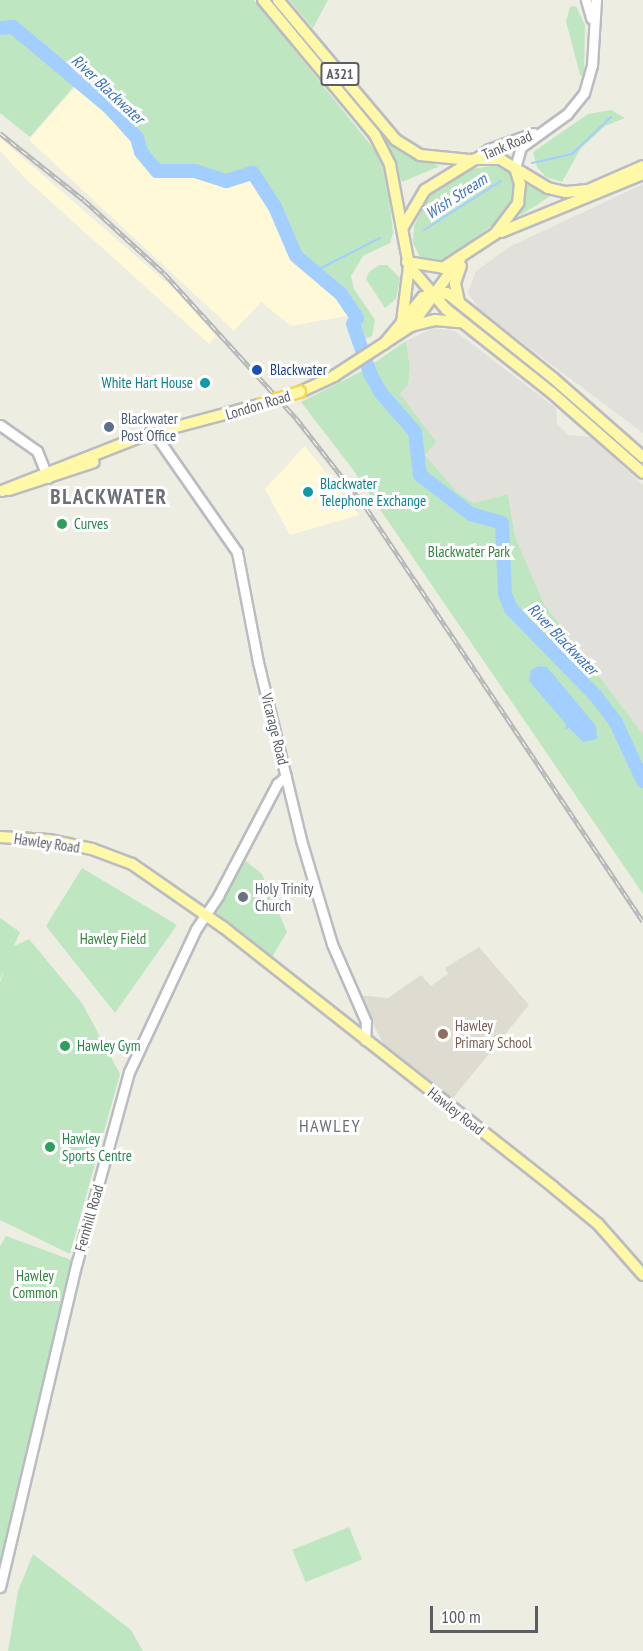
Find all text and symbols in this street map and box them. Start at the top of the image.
water label: River Blackwater [68,50,148,128]
road number: A321 [319,63,361,85]
street label: Tank Road [479,126,535,164]
water label: Wish Stream [422,169,490,223]
marker: Blackwater [248,361,266,379]
place label: Blackwater [270,361,327,379]
place label: White Hart House [102,374,193,392]
marker: White Hart House [198,376,212,390]
street label: London Road [223,387,293,423]
place label: Blackwater Post Office [121,409,178,444]
marker: Blackwater Post Office [102,420,116,434]
place label: Blackwater Telephone Exchange [320,474,426,509]
district label: BLACKWATER [50,484,168,510]
marker: Blackwater Telephone Exchange [301,485,315,499]
place label: Curves [74,515,108,533]
marker: Curves [55,517,69,531]
park label: Blackwater Park [428,543,510,561]
water label: River Blackwater [524,599,602,679]
street label: Vicarage Road [257,691,293,767]
street label: Hawley Road [13,829,81,857]
place label: Holy Trinity Church [255,879,314,914]
marker: Holy Trinity Church [236,890,250,904]
park label: Hawley Field [80,930,146,948]
place label: Hawley Primary School [455,1016,532,1051]
marker: Hawley Primary School [436,1027,450,1041]
place label: Hawley Gym [77,1037,141,1055]
marker: Hawley Gym [58,1039,72,1053]
street label: Hawley Road [424,1083,488,1139]
district label: HAWLEY [299,1115,361,1137]
place label: Hawley Sports Centre [62,1129,132,1164]
marker: Hawley Sports Centre [43,1140,57,1154]
street label: Fernhill Road [71,1182,107,1254]
park label: Hawley Common [12,1266,58,1301]
scale bar [433,1594,541,1632]
text: 100 m [441,1605,481,1628]

